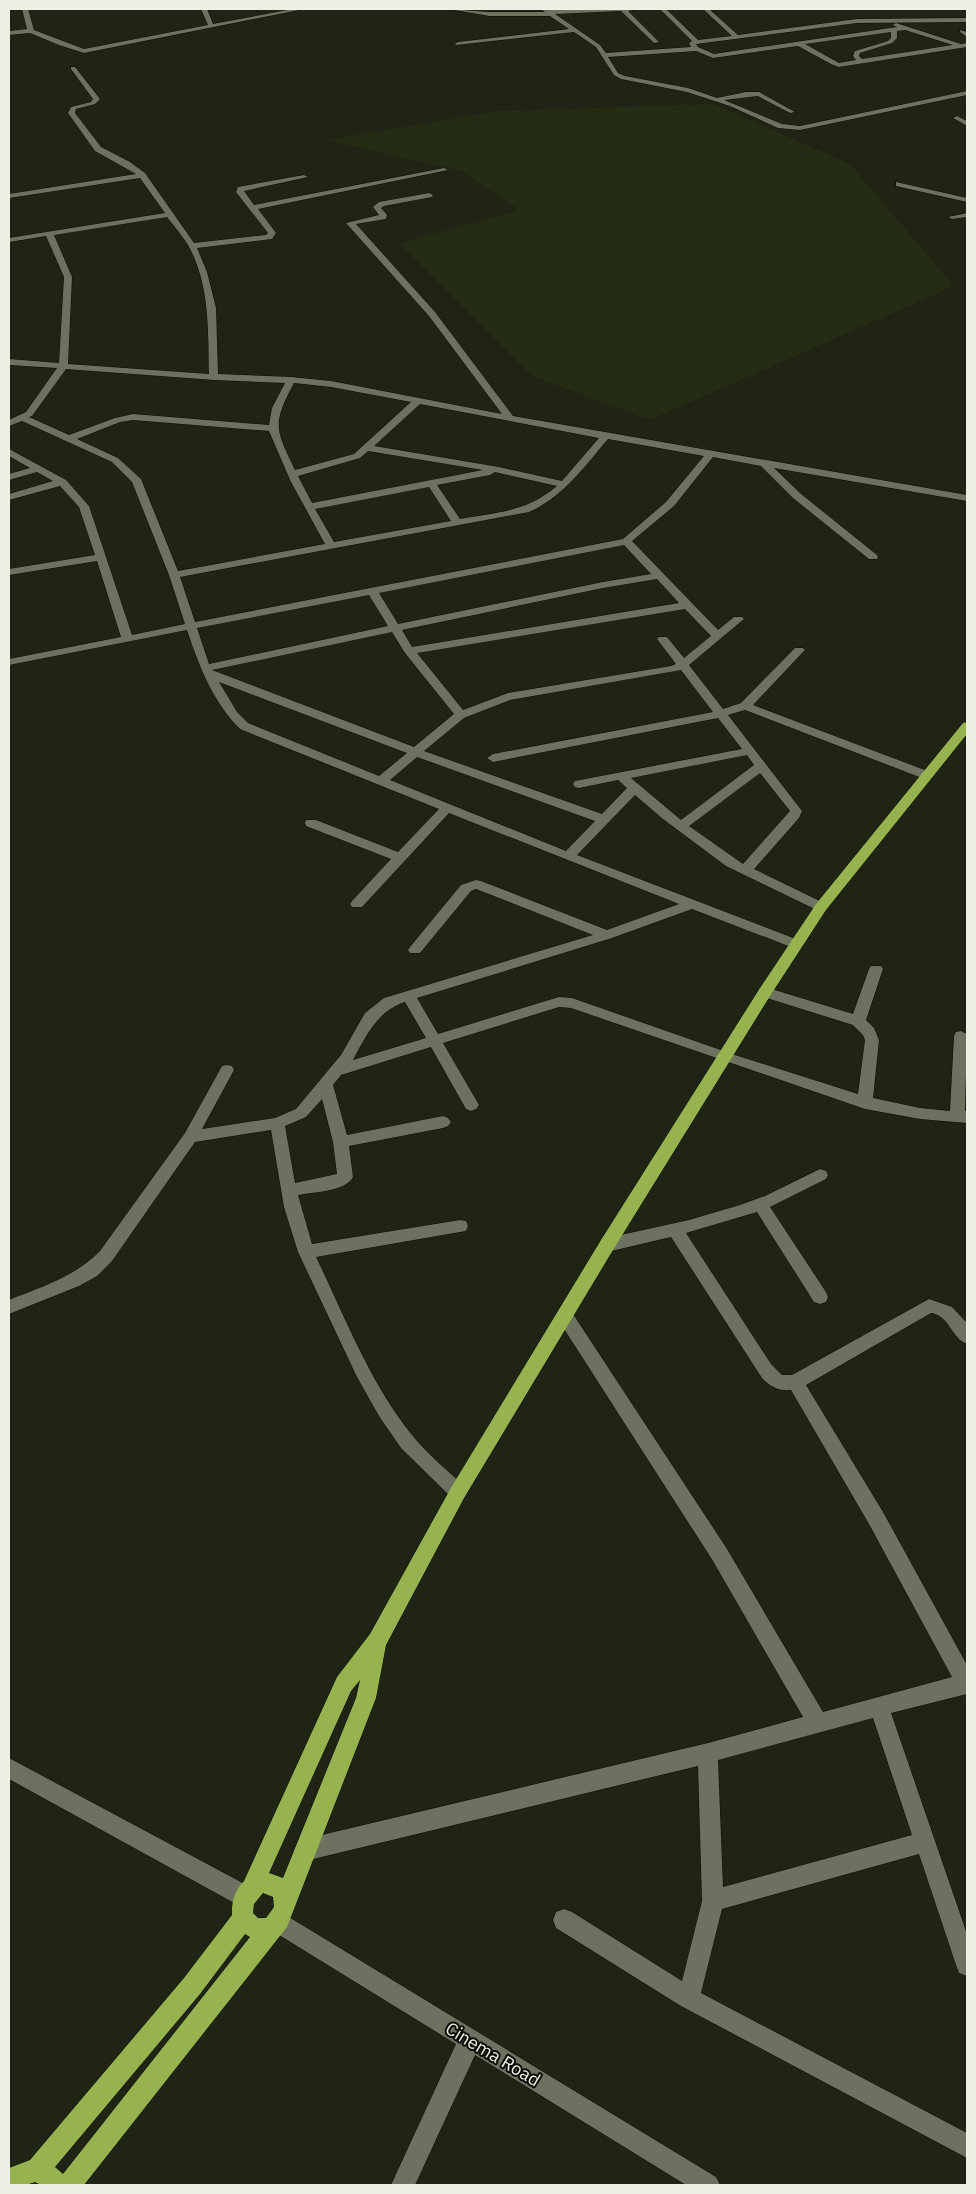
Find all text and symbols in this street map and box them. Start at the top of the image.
street label: Cinema Road [441,2017,545,2091]

